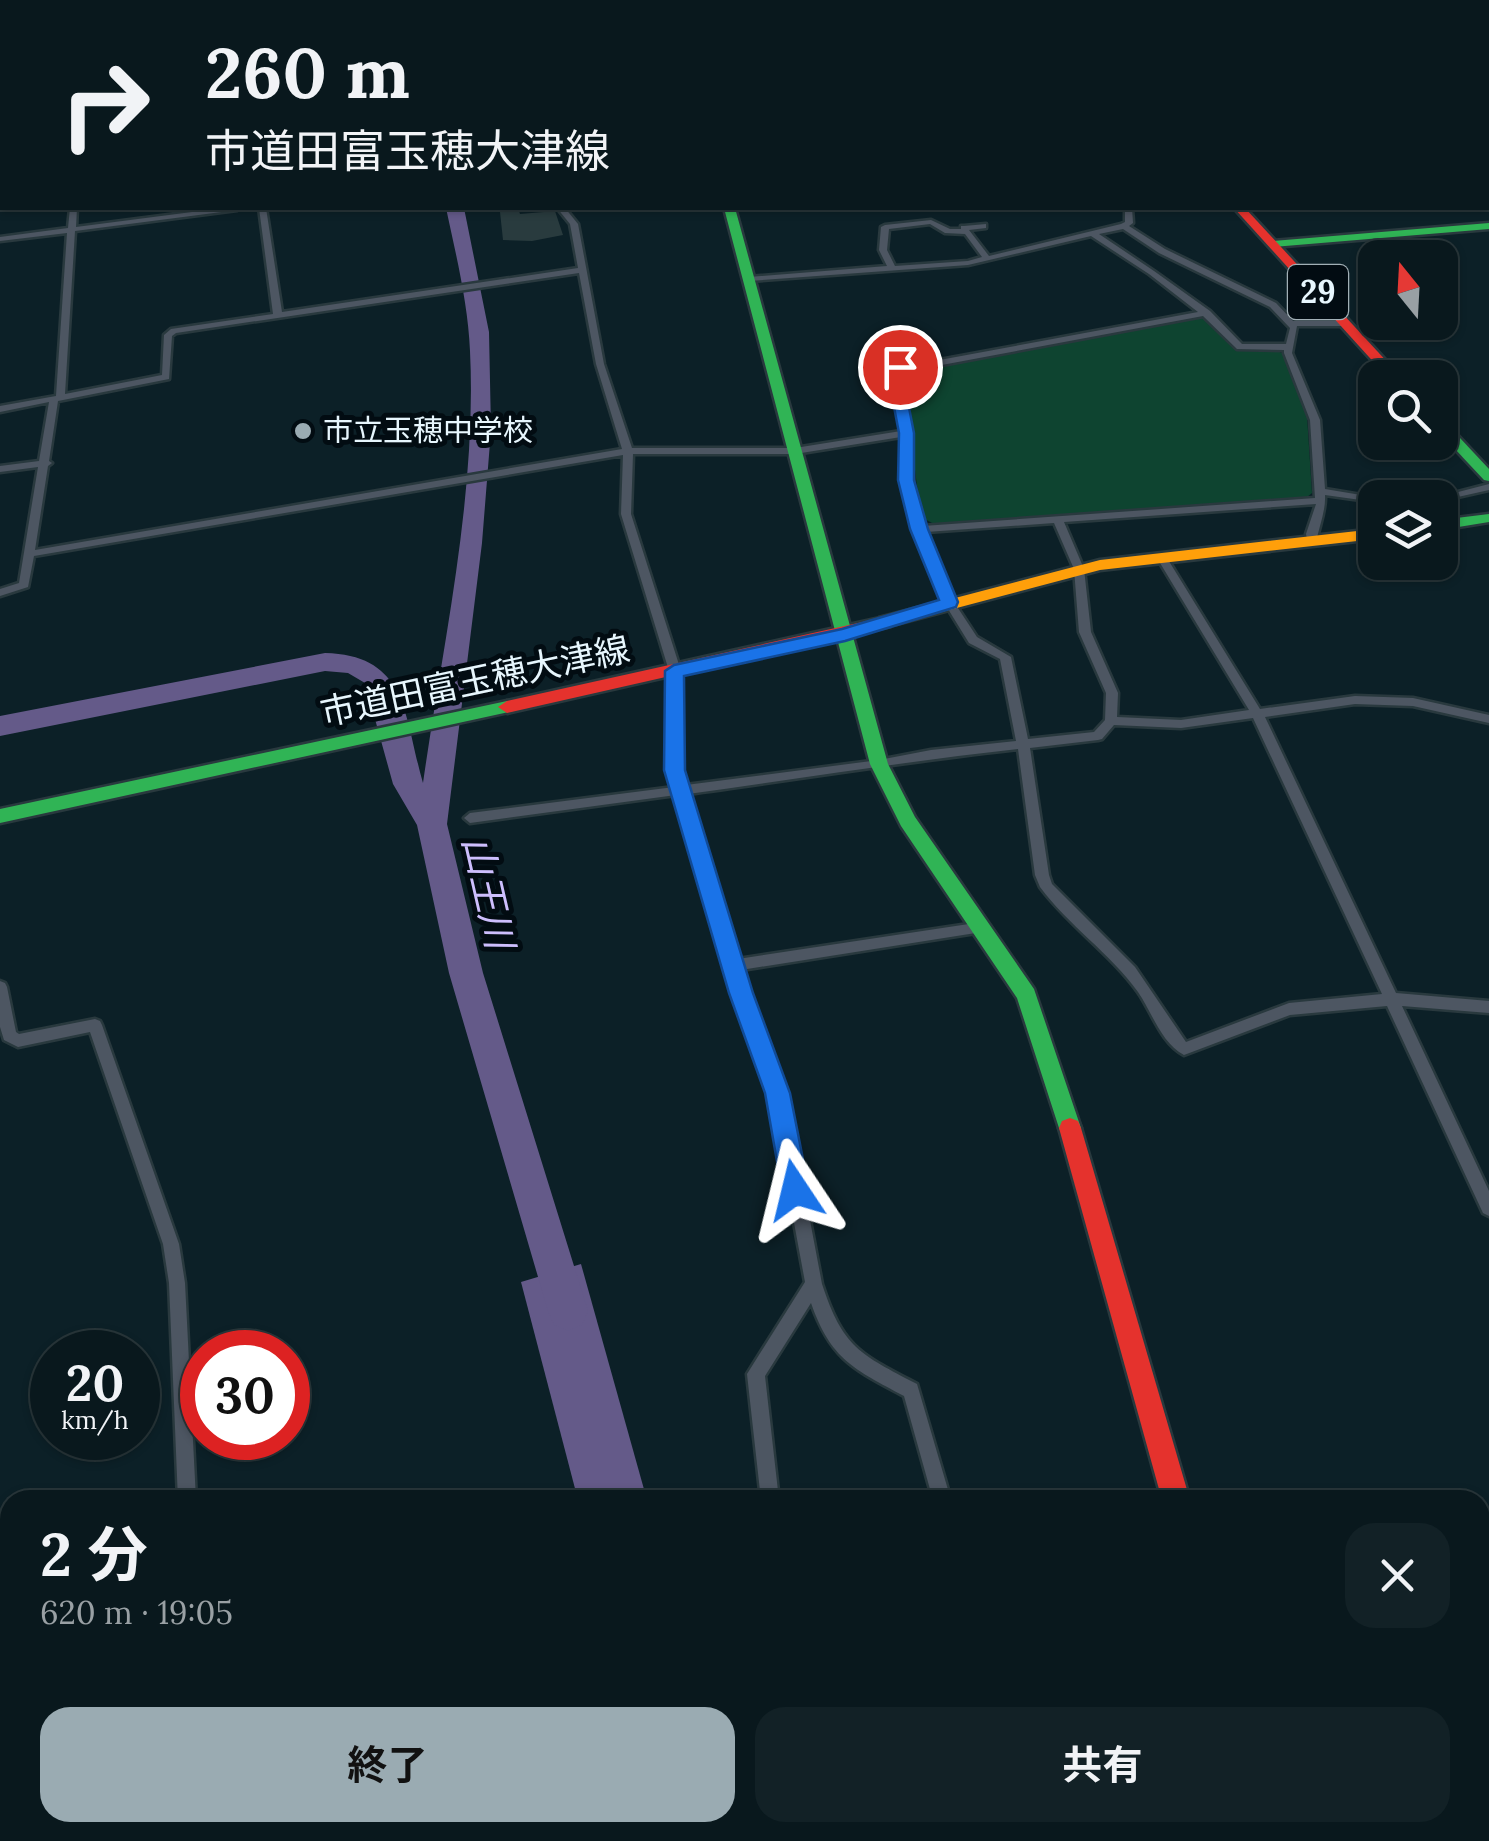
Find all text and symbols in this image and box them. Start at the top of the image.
text: 260 m [205,28,410,117]
icon: right [40,40,170,170]
text: 市道田富玉穂大津線 [205,122,610,179]
north arrow [1358,240,1458,340]
map controls [1358,240,1458,580]
road number: 29 [1288,265,1348,319]
pin [858,325,943,410]
icon: arrive [873,340,928,395]
button: search [1358,360,1458,460]
place label: 市立玉穂中学校 [323,411,533,449]
marker: 市立玉穂中学校 [292,420,314,442]
button: layers [1358,480,1458,580]
street label: 市道田富玉穂大津線 [316,626,634,735]
water label: 山王川 [453,831,526,957]
position arrow [743,1138,847,1242]
speed limit sign: 30 [180,1330,310,1460]
text: 20 [66,1351,124,1415]
text: km/h [61,1404,129,1436]
text: 2 分 [40,1516,148,1592]
button: close [1345,1523,1450,1628]
text: 620 m · 19:05 [40,1592,233,1633]
button: 終了 [40,1707,735,1822]
button: 共有 [755,1707,1450,1822]

